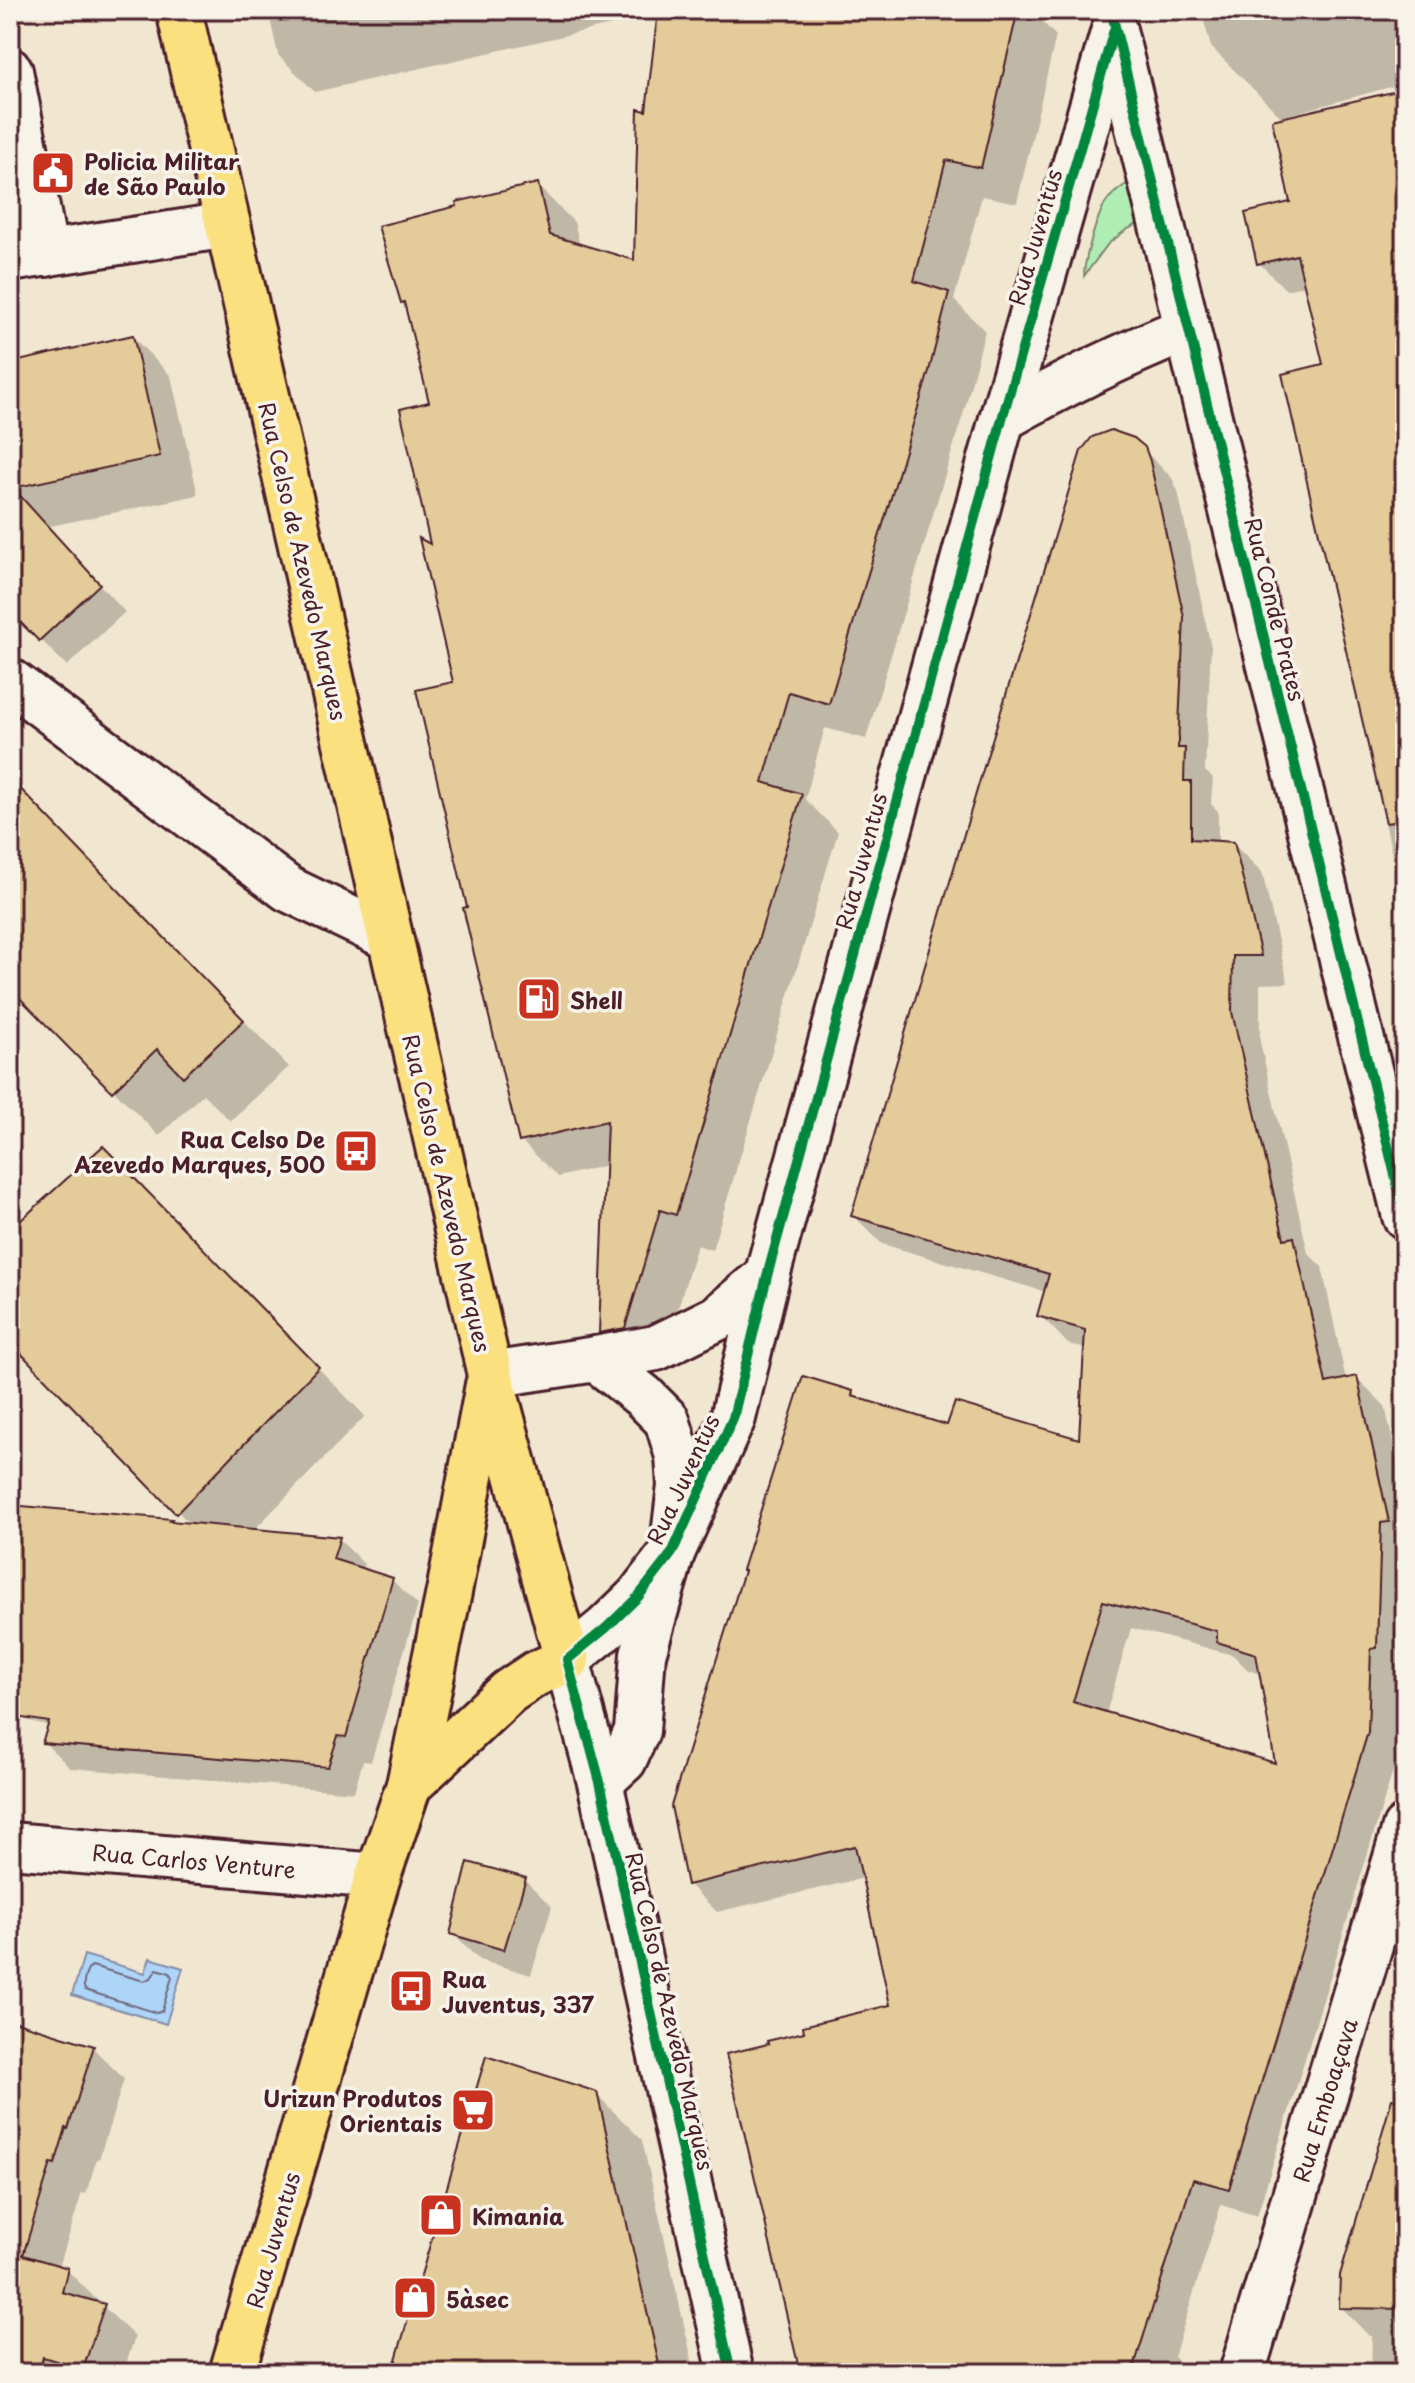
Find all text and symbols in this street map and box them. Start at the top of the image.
place label: Policia Militar de São Paulo [84,144,240,202]
public building icon: Policia Militar de São Paulo [29,149,77,197]
street label: Rua Juventus [999,165,1069,309]
street label: Rua Celso de Azevedo Marques [251,399,357,723]
street label: Rua Conde Prates [1237,514,1315,704]
street label: Rua Juventus [826,789,894,933]
fuel station icon: Shell [515,975,563,1023]
place label: Shell [570,983,623,1016]
street label: Rua Celso de Azevedo Marques [395,1031,501,1355]
place label: Rua Celso De Azevedo Marques, 500 [73,1122,325,1180]
bus stop icon: Rua Celso De Azevedo Marques, 500 [332,1127,380,1175]
street label: Rua Juventus [637,1408,727,1550]
street label: Rua Carlos Venture [91,1835,297,1885]
street label: Rua Celso de Azevedo Marques [618,1849,724,2173]
place label: Rua Juventus, 337 [442,1962,594,2020]
bus stop icon: Rua Juventus, 337 [387,1967,435,2015]
street label: Rua Emboaçava [1283,2014,1365,2186]
place label: Urizun Produtos Orientais [263,2081,442,2139]
supermarket icon: Urizun Produtos Orientais [449,2086,497,2134]
street label: Rua Juventus [237,2168,307,2312]
shop icon: Kimania [417,2191,465,2239]
place label: Kimania [472,2199,564,2232]
shop icon: 5àsec [391,2274,439,2322]
place label: 5àsec [446,2282,509,2315]

